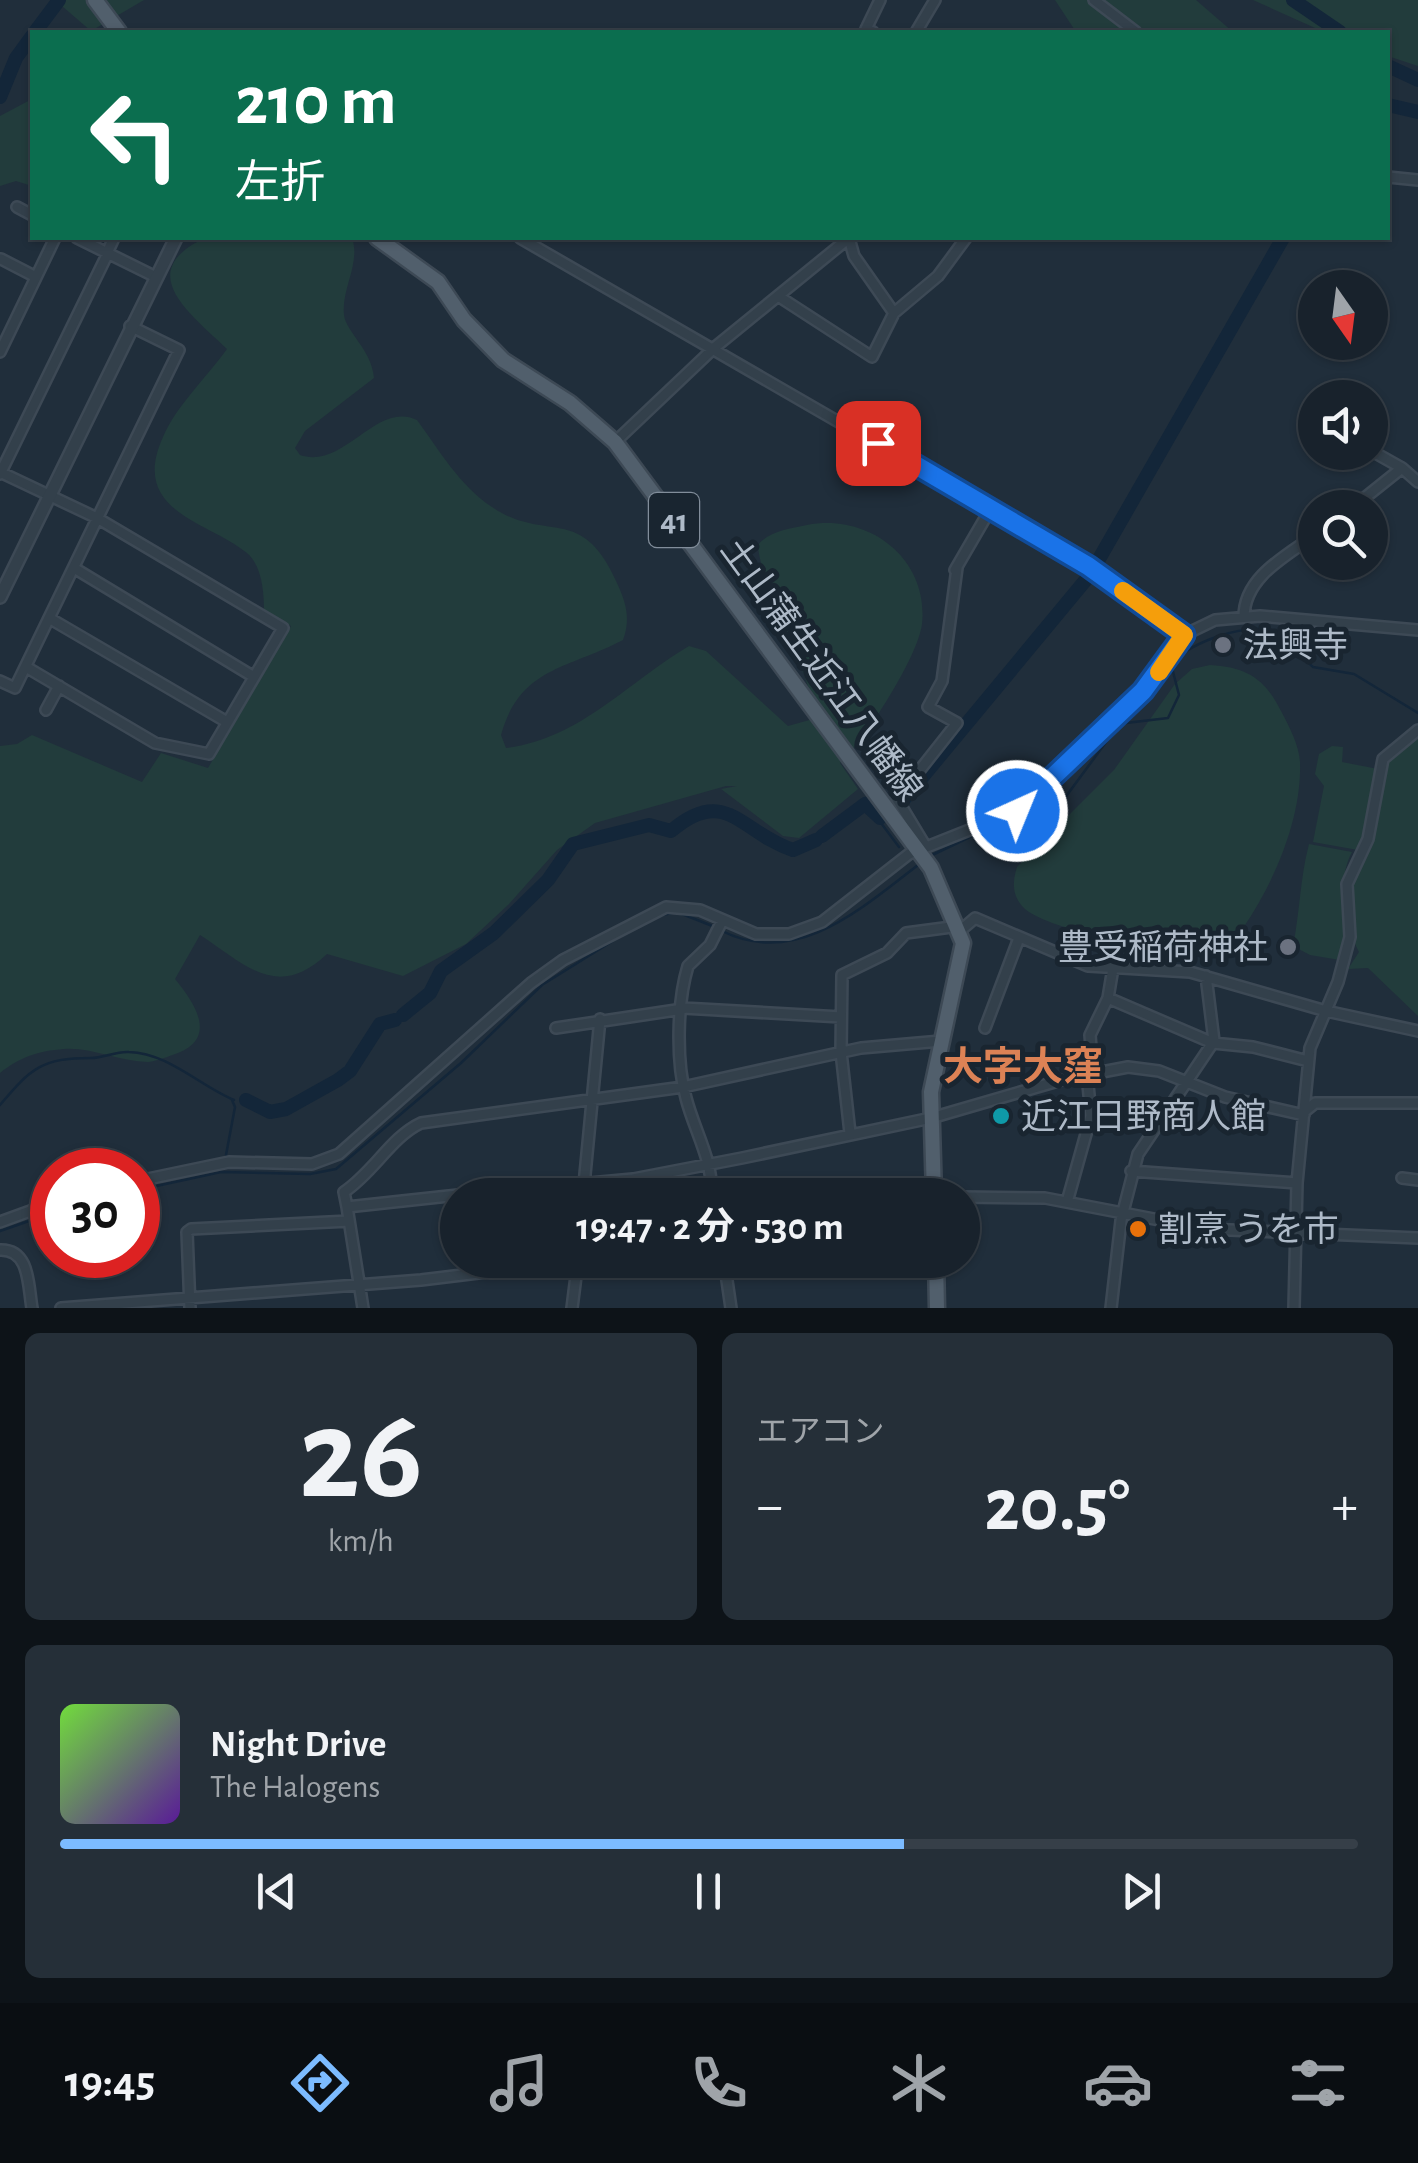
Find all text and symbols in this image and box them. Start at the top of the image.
text: 210 m [235,67,397,137]
icon: left [70,70,200,200]
text: 左折 [235,161,325,206]
north arrow [1298,270,1388,360]
map controls [1298,270,1388,580]
button: sound [1298,380,1388,470]
pin [836,401,921,486]
icon: arrive [851,416,906,471]
button: search [1298,490,1388,580]
road number: 41 [649,493,699,547]
street label: 土山蒲生近江八幡線 [714,531,929,808]
place label: 法興寺 [1243,627,1348,664]
marker: 法興寺 [1212,634,1234,656]
position arrow [965,759,1069,863]
place label: 豊受稲荷神社 [1058,929,1268,966]
marker: 豊受稲荷神社 [1277,936,1299,958]
district label: 大字大窪 [943,1046,1103,1088]
place label: 近江日野商人館 [1021,1098,1266,1135]
marker: 近江日野商人館 [990,1105,1012,1127]
speed limit sign: 30 [30,1148,160,1278]
text: 19:47 · 2 分 · 530 m [576,1209,844,1247]
place label: 割烹 うを市 [1158,1211,1339,1248]
marker: 割烹 うを市 [1127,1218,1149,1240]
text: 26 [299,1392,423,1522]
text: エアコン [757,1416,885,1448]
text: 20.5° [984,1469,1130,1544]
text: − [757,1479,783,1534]
text: + [1332,1479,1358,1534]
text: km/h [328,1525,394,1557]
text: Night Drive [210,1726,386,1764]
text: The Halogens [210,1771,380,1803]
icon: previous [249,1864,304,1919]
icon: pause [681,1864,736,1919]
icon: next [1114,1864,1169,1919]
icon: directions [285,2048,355,2118]
icon: music [484,2048,554,2118]
icon: phone [684,2048,754,2118]
icon: climate [884,2048,954,2118]
icon: car [1083,2048,1153,2118]
icon: filters [1283,2048,1353,2118]
text: 19:45 [65,2060,155,2105]

